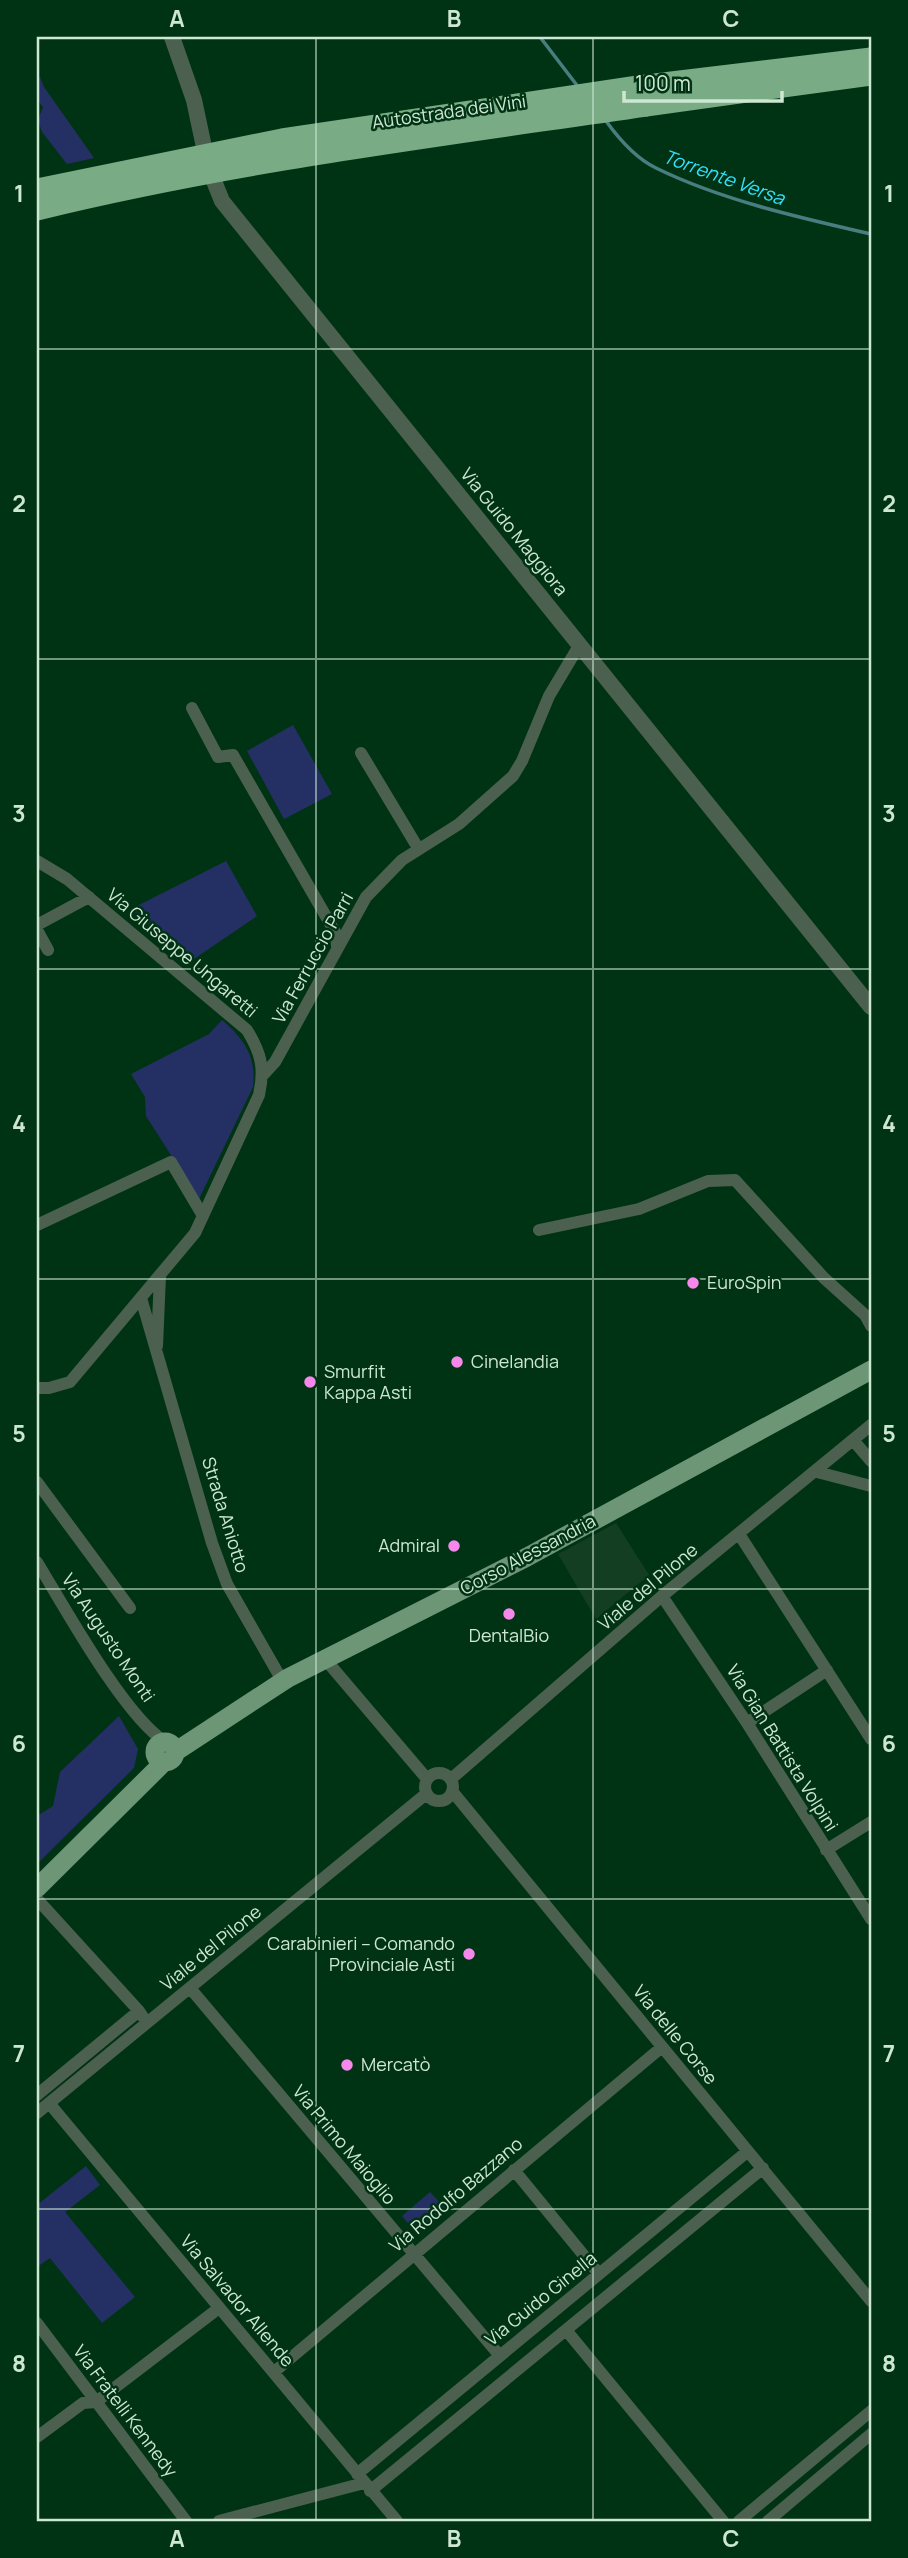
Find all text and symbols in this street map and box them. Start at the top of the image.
text: A [169,2,185,34]
text: B [447,2,461,34]
text: C [723,2,740,34]
scale bar [624,60,782,104]
text: 100 m [635,69,691,97]
street label: Autostrada dei Vini [370,88,527,134]
water label: Torrente Versa [660,143,790,211]
text: 1 [14,177,24,209]
text: 1 [884,177,894,209]
street label: Via Guido Maggiora [456,462,574,600]
text: 2 [12,487,26,519]
text: 2 [882,487,896,519]
text: 3 [12,797,26,829]
text: 3 [882,797,896,829]
street label: Via Giuseppe Ungaretti [102,882,263,1022]
street label: Via Ferruccio Parri [266,888,358,1028]
text: 4 [12,1107,26,1139]
text: 4 [882,1107,896,1139]
place label: EuroSpin [707,1270,782,1294]
marker: EuroSpin [685,1275,701,1291]
place label: Cinelandia [471,1349,559,1373]
marker: Cinelandia [449,1354,465,1370]
place label: Smurfit Kappa Asti [324,1359,412,1404]
marker: Smurfit Kappa Asti [302,1374,318,1390]
text: 5 [12,1417,26,1449]
text: 5 [882,1417,896,1449]
street label: Strada Aniotto [197,1454,255,1575]
street label: Corso Alessandria [456,1508,600,1600]
place label: Admiral [378,1533,440,1557]
street label: Viale del Pilone [592,1537,702,1635]
marker: Admiral [446,1538,462,1554]
street label: Via Augusto Monti [57,1568,161,1706]
marker: DentalBio [501,1606,517,1622]
place label: DentalBio [469,1623,549,1647]
street label: Via Gian Battista Volpini [722,1659,844,1836]
text: 6 [12,1727,26,1759]
text: 6 [882,1727,896,1759]
street label: Viale del Pilone [155,1899,266,1995]
place label: Carabinieri – Comando Provinciale Asti [267,1931,455,1976]
marker: Carabinieri – Comando Provinciale Asti [461,1946,477,1962]
street label: Via delle Corse [628,1980,723,2089]
text: 7 [13,2037,25,2069]
text: 7 [883,2037,895,2069]
place label: Mercatò [361,2052,430,2076]
marker: Mercatò [339,2057,355,2073]
street label: Via Primo Maioglio [288,2080,402,2209]
street label: Via Rodolfo Bazzano [384,2131,527,2257]
street label: Via Salvador Allende [175,2229,300,2371]
street label: Via Guido Ginella [479,2246,601,2351]
street label: Via Fratelli Kennedy [68,2340,184,2482]
text: 8 [12,2347,26,2379]
text: 8 [882,2347,896,2379]
text: A [169,2522,185,2554]
text: B [447,2522,461,2554]
text: C [723,2522,740,2554]

